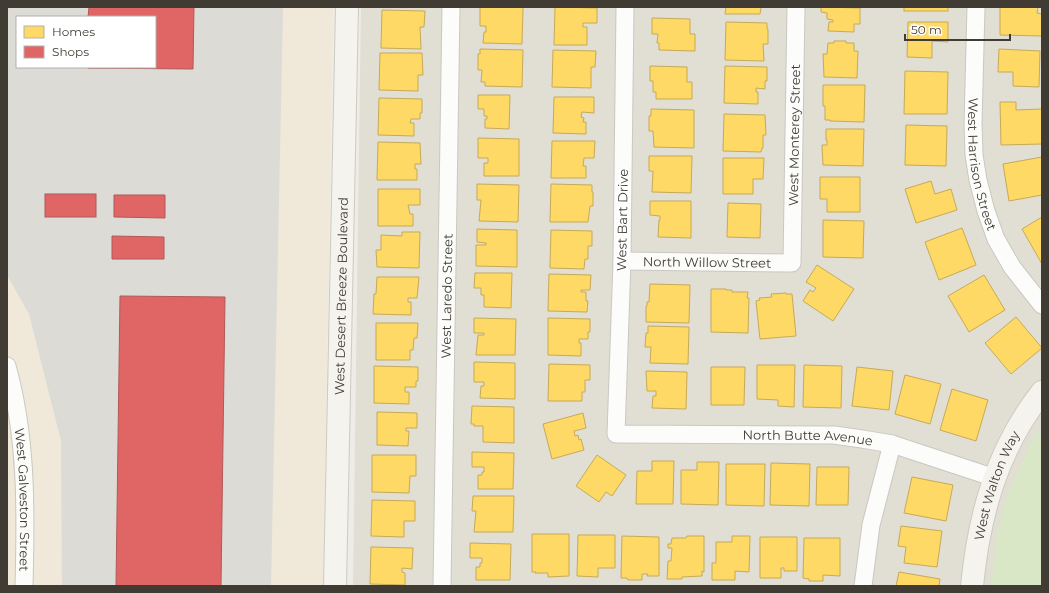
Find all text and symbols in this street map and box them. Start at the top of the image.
legend [16,16,156,68]
scale bar [905,16,1010,42]
text: 50 m [911,22,942,37]
text: Homes [52,24,95,39]
text: Shops [52,44,89,59]
street label: West Monterey Street [785,64,803,206]
street label: West Harrison Street [965,97,1000,232]
street label: West Bart Drive [613,169,631,271]
street label: West Desert Breeze Boulevard [331,197,351,395]
street label: West Laredo Street [438,234,455,358]
street label: North Willow Street [643,253,771,271]
street label: West Galveston Street [12,427,33,572]
street label: North Butte Avenue [742,427,874,449]
street label: West Walton Way [970,427,1023,542]

